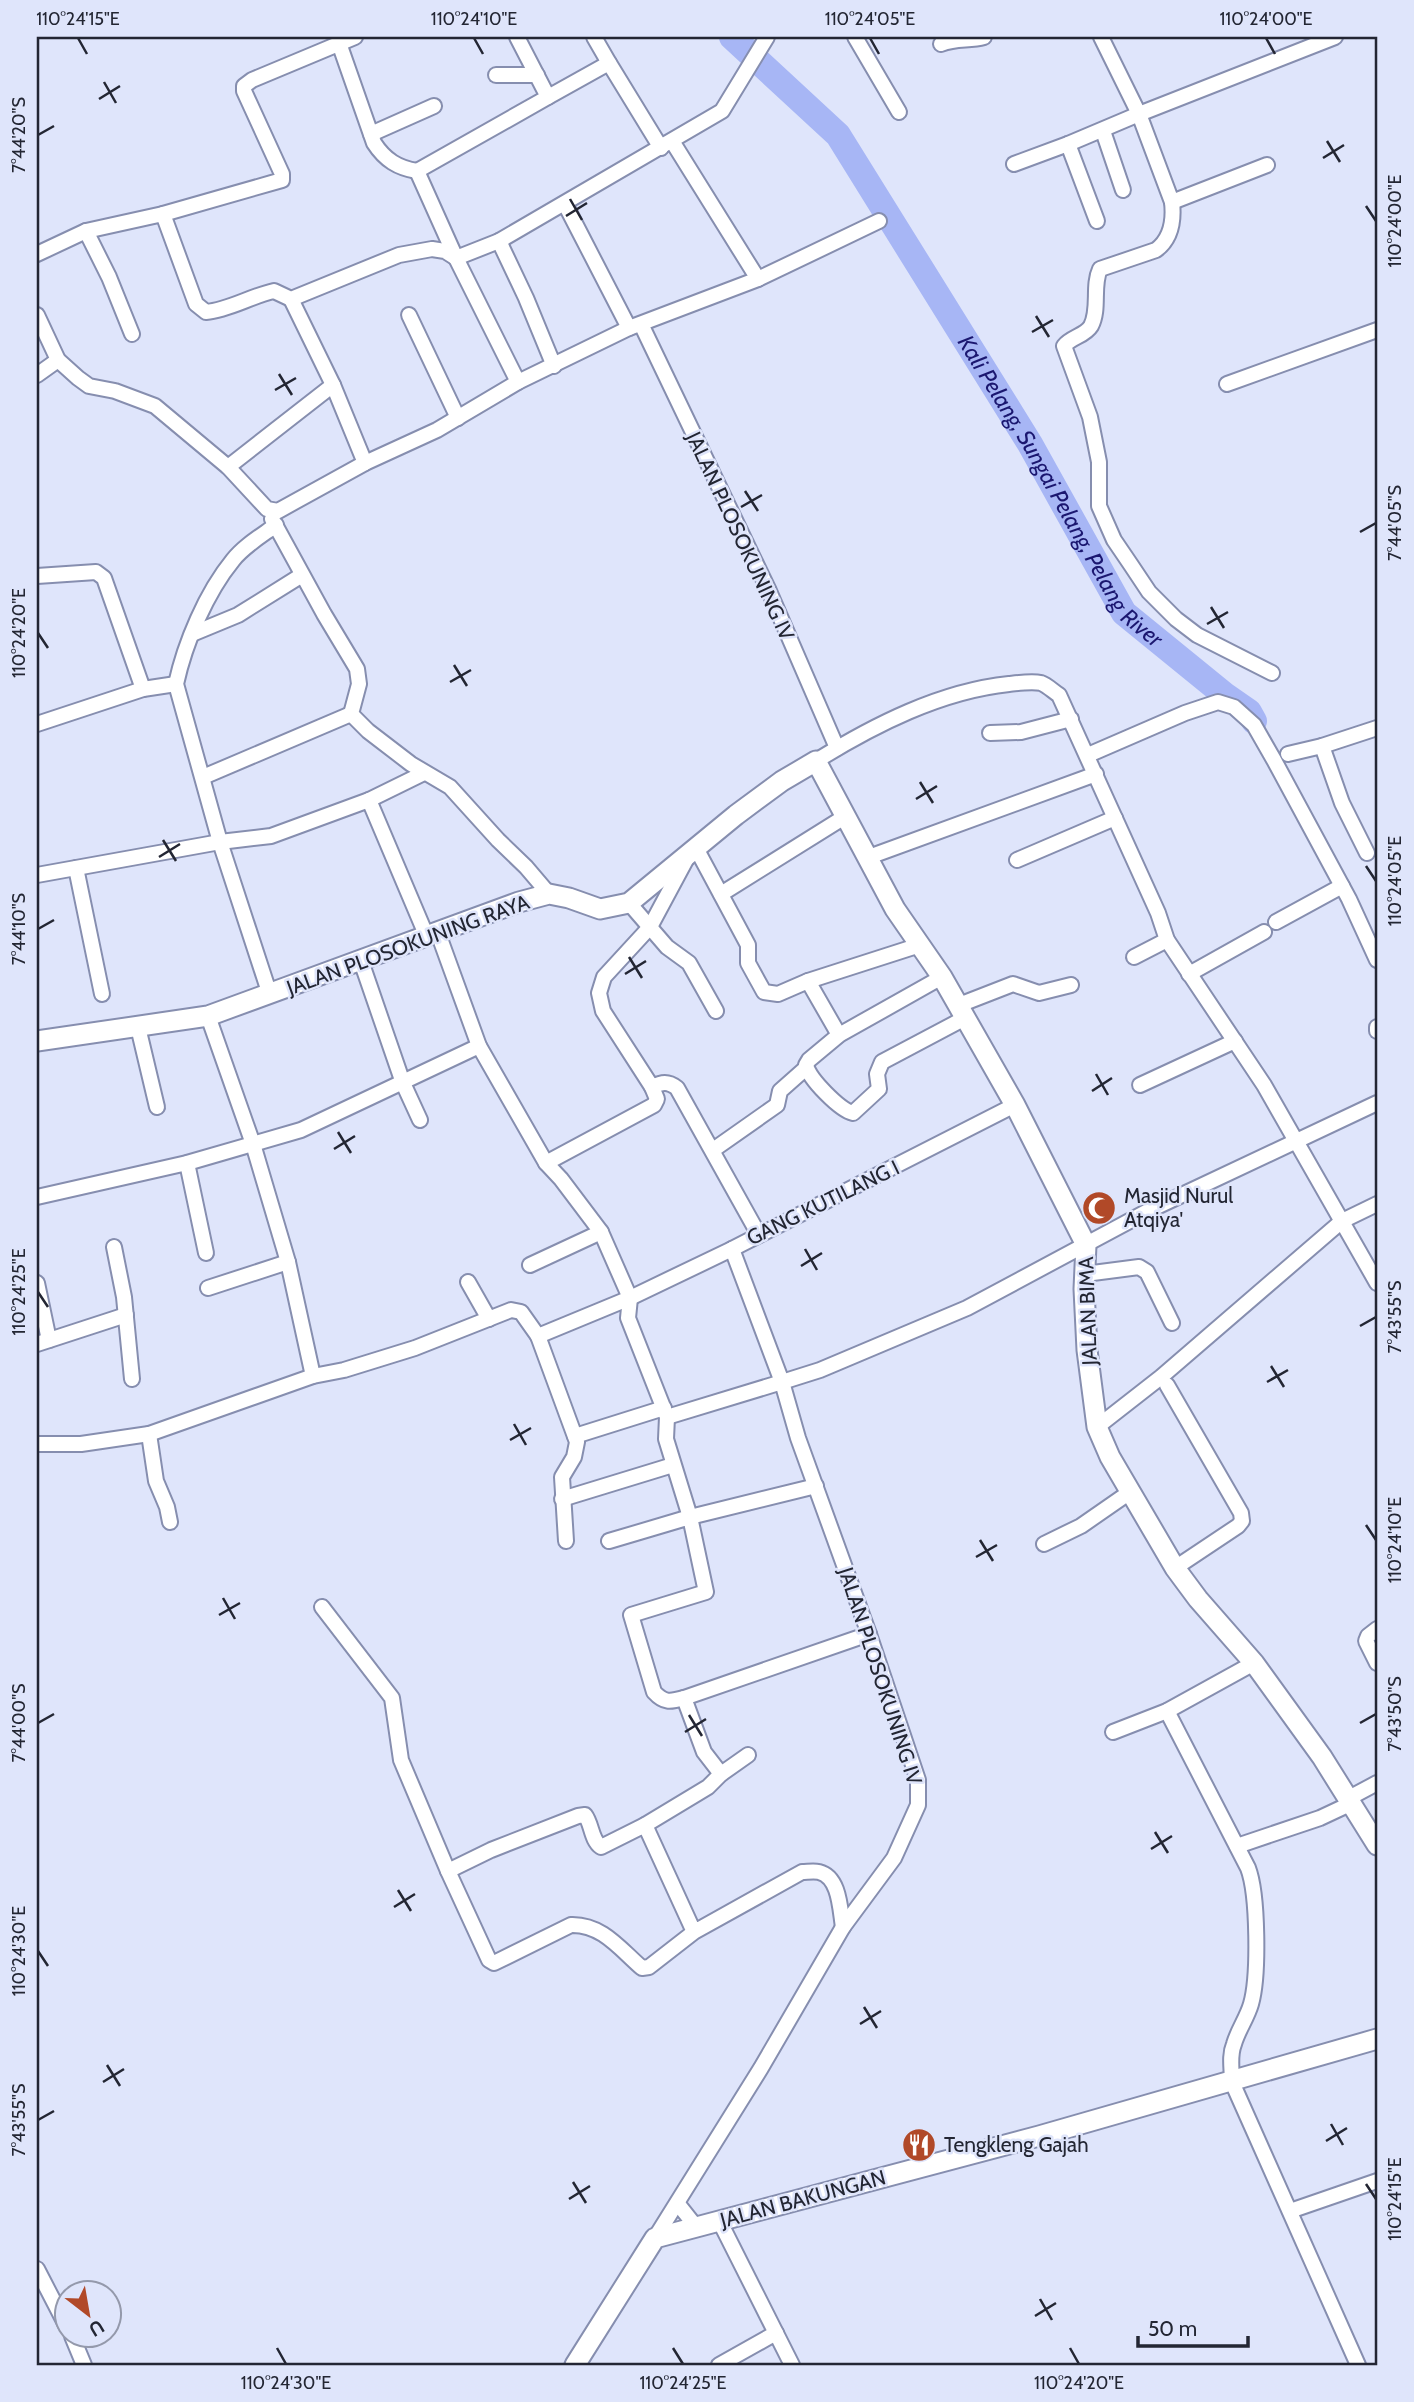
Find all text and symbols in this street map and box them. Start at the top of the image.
text: 110°24'15"E [36,8,120,30]
text: 110°24'10"E [431,8,517,30]
text: 110°24'05"E [825,8,915,30]
text: 110°24'00"E [1219,8,1313,30]
text: 7°44'20"S [8,97,30,173]
text: 110°24'00"E [1384,174,1406,268]
water label: Kali Pelang, Sungai Pelang, Pelang River [952,330,1169,653]
street label: JALAN PLOSOKUNING IV [681,427,800,644]
text: 7°44'05"S [1384,485,1406,561]
text: 110°24'20"E [8,588,30,678]
text: 110°24'05"E [1384,836,1406,926]
street label: JALAN PLOSOKUNING RAYA [282,889,533,1000]
text: 7°44'10"S [8,893,30,965]
street label: GANG KUTILANG I [742,1155,903,1250]
place label: Masjid Nurul Atqiya' [1124,1183,1233,1232]
mosque icon: Masjid Nurul Atqiya' [1080,1189,1118,1227]
text: 110°24'25"E [8,1248,30,1336]
street label: JALAN BIMA [1073,1256,1102,1367]
text: 7°43'55"S [1384,1281,1406,1353]
text: 110°24'10"E [1384,1497,1406,1583]
street label: JALAN PLOSOKUNING IV [833,1563,927,1788]
text: 7°43'50"S [1384,1676,1406,1752]
text: 7°44'00"S [8,1684,30,1762]
text: 110°24'30"E [8,1906,30,1996]
text: 7°43'55"S [8,2084,30,2156]
restaurant icon: Tengkleng Gajah [900,2126,938,2164]
place label: Tengkleng Gajah [944,2132,1089,2158]
text: 110°24'15"E [1384,2157,1406,2241]
street label: JALAN BAKUNGAN [716,2164,888,2233]
north arrow [52,2280,122,2350]
scale bar [1138,2304,1248,2348]
text: U [85,2315,108,2342]
text: 50 m [1148,2316,1197,2341]
text: 110°24'30"E [241,2372,331,2394]
text: 110°24'25"E [639,2372,727,2394]
text: 110°24'20"E [1034,2372,1124,2394]

